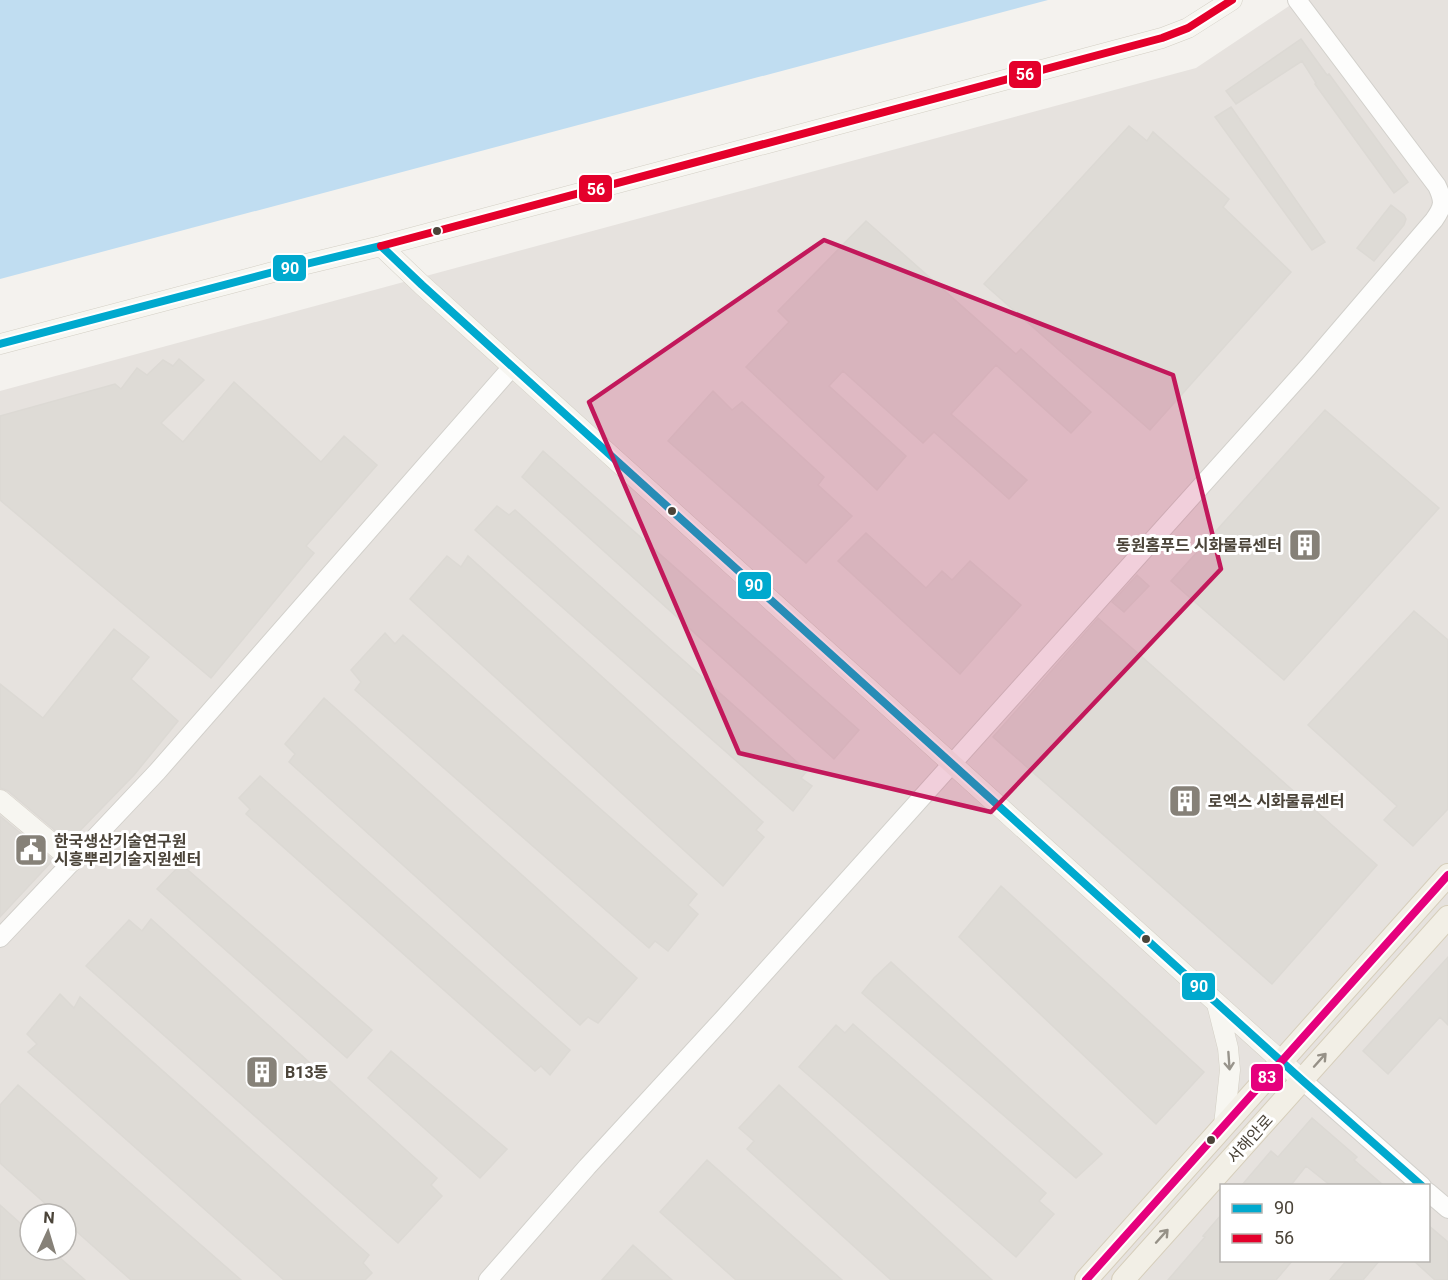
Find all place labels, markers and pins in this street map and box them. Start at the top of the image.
unlabelled marker [431,225,443,237]
unlabelled marker [666,505,678,517]
building icon: 동원홈푸드 시화물류센터 [1287,527,1323,563]
place label: 동원홈푸드 시화물류센터 [1116,536,1282,555]
building icon: 로엑스 시화물류센터 [1167,783,1203,819]
place label: 로엑스 시화물류센터 [1208,792,1344,811]
public building icon: 한국생산기술연구원 시흥뿌리기술지원센터 [13,832,49,868]
place label: 한국생산기술연구원 시흥뿌리기술지원센터 [54,832,201,869]
unlabelled marker [1140,933,1152,945]
building icon: B13동 [244,1054,280,1090]
place label: B13동 [285,1063,328,1082]
unlabelled marker [1205,1134,1217,1146]

